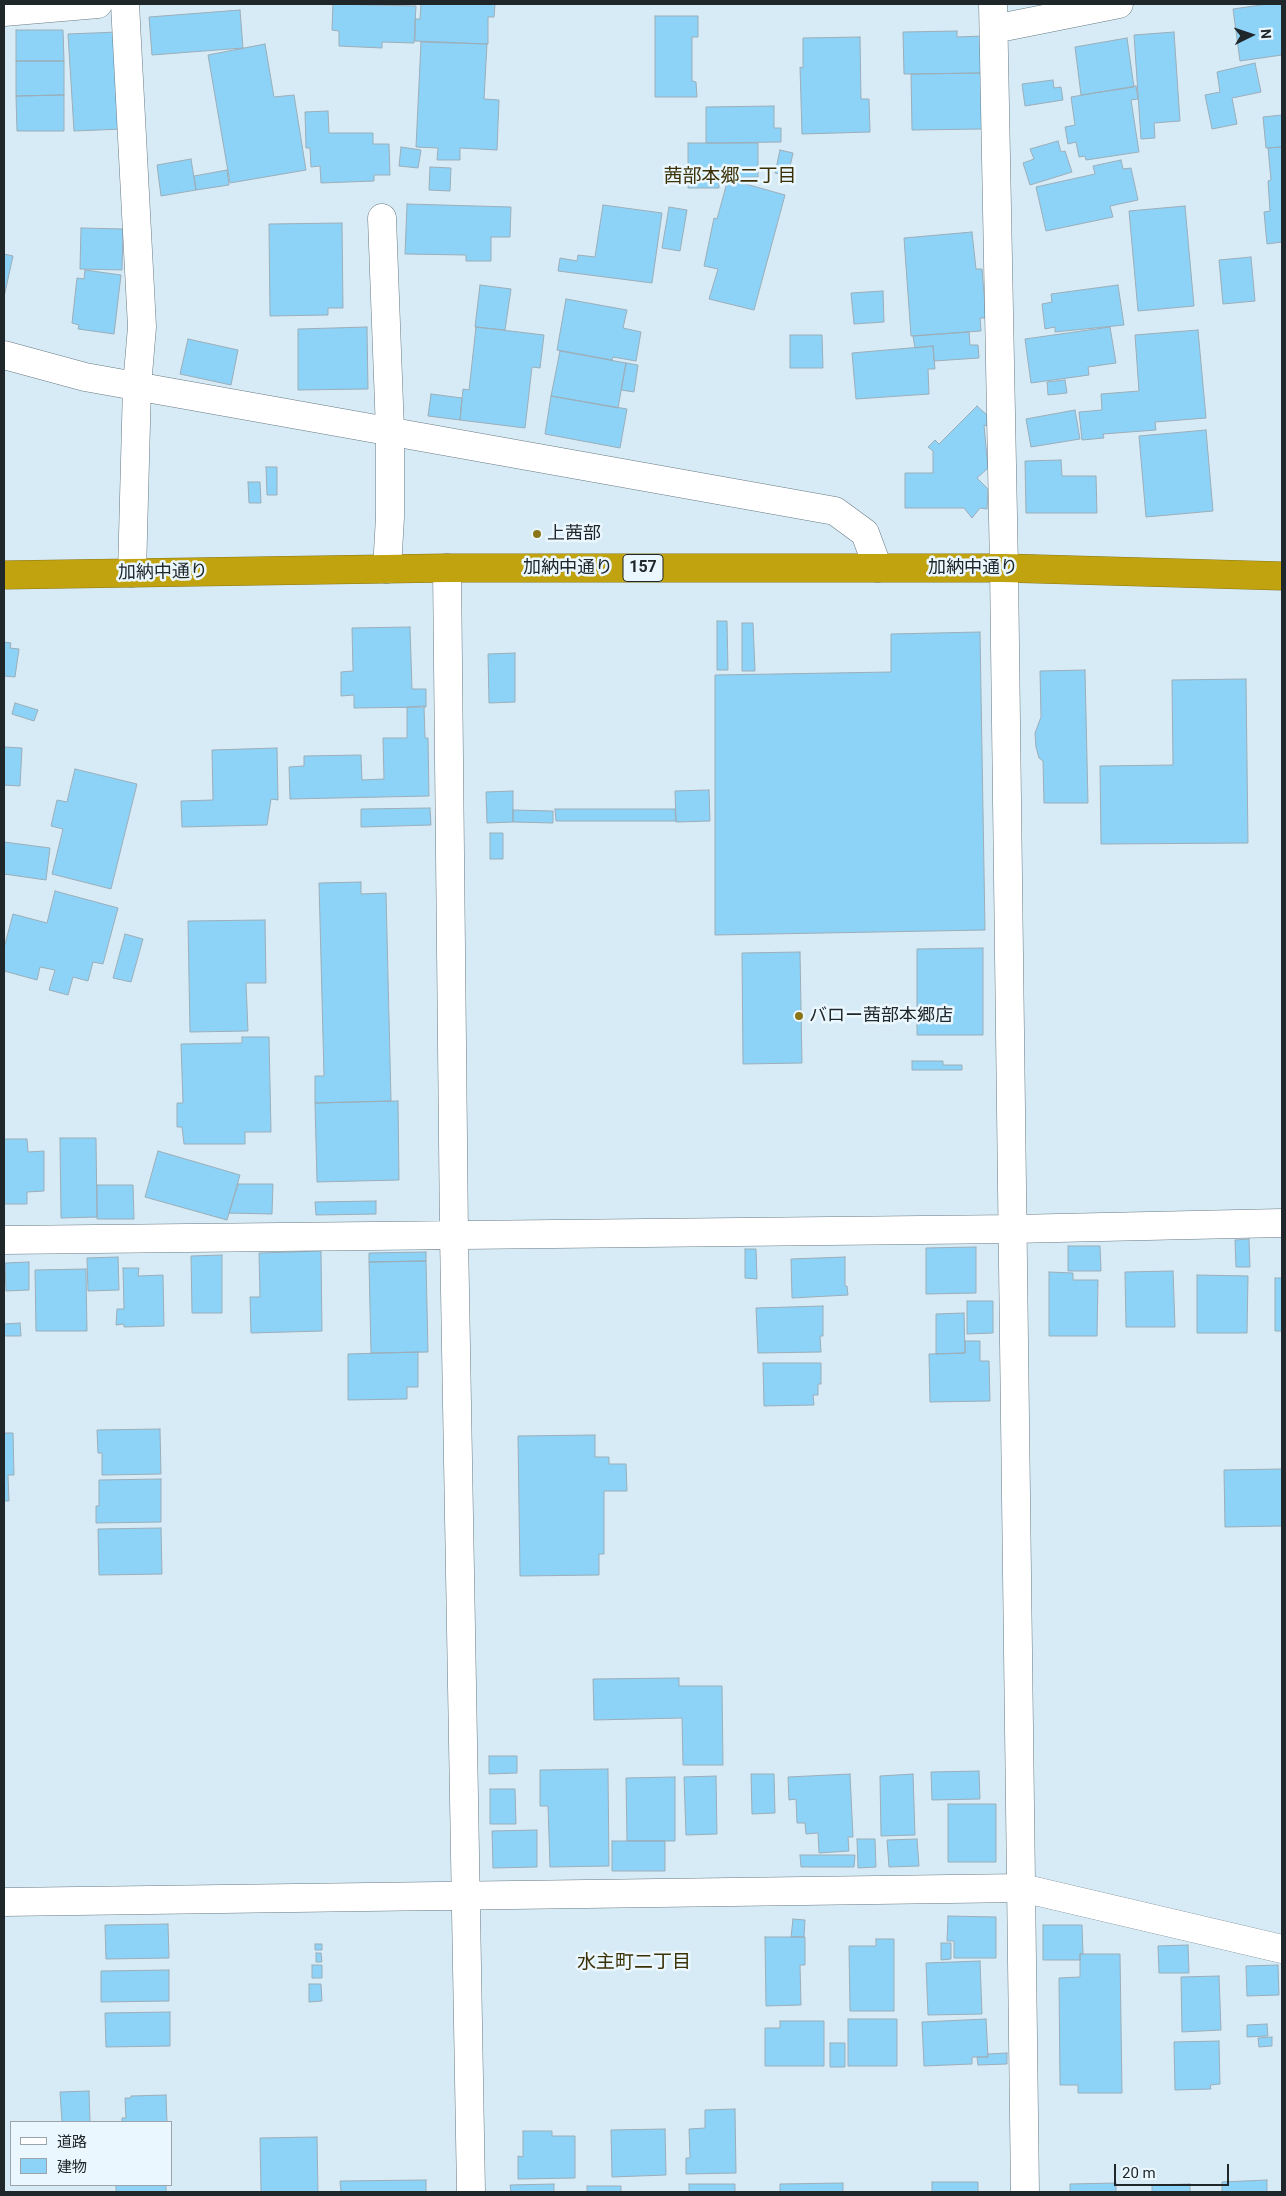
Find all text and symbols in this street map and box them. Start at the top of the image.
north arrow [1226,10,1276,60]
text: N [1258,28,1274,39]
district label: 茜部本郷二丁目 [664,166,796,188]
place label: 上茜部 [547,523,601,545]
marker: 上茜部 [531,528,543,540]
road number: 157 [623,554,663,582]
street label: 加納中通り [523,557,613,579]
street label: 加納中通り [928,557,1018,579]
street label: 加納中通り [118,561,208,585]
place label: バロー茜部本郷店 [809,1005,953,1027]
marker: バロー茜部本郷店 [793,1010,805,1022]
district label: 水主町二丁目 [577,1952,691,1974]
legend [10,2121,172,2186]
text: 道路 [57,2133,87,2151]
scale bar [1116,2154,1231,2186]
text: 建物 [57,2158,87,2176]
text: 20 m [1122,2164,1156,2182]

